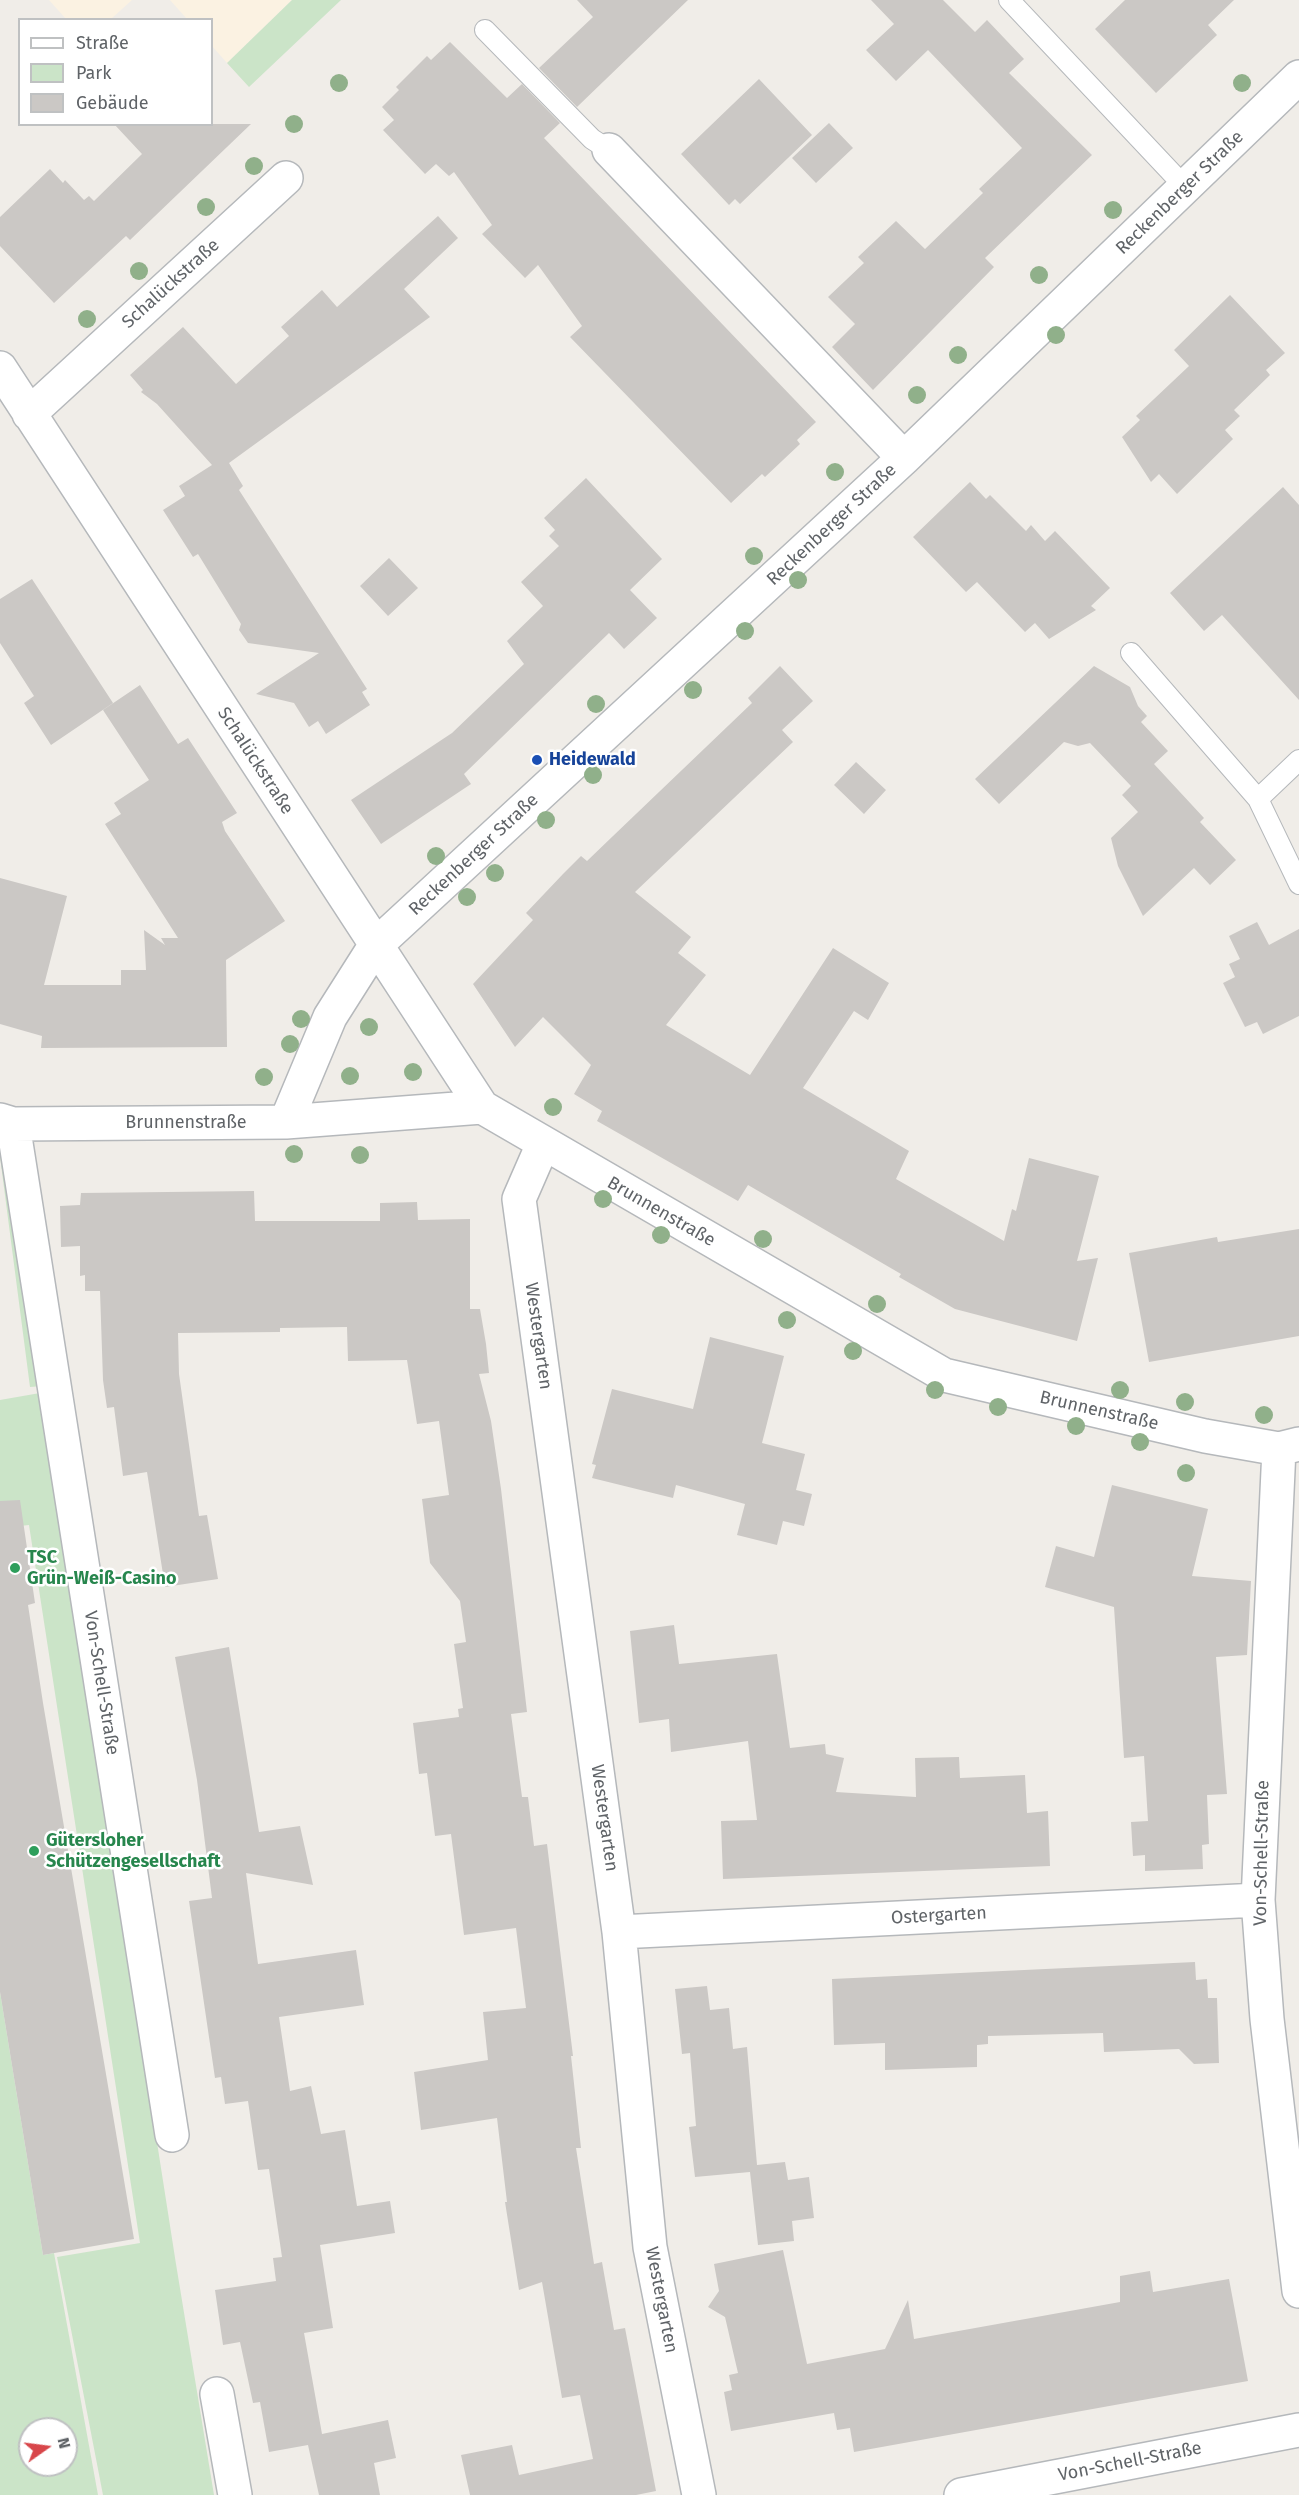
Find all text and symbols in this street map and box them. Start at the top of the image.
legend [18,18,213,126]
text: Straße [76,32,129,54]
text: Park [76,62,111,84]
text: Gebäude [76,92,149,114]
street label: Reckenberger Straße [1112,126,1248,260]
street label: Schalückstraße [118,235,224,333]
street label: Reckenberger Straße [763,459,901,591]
street label: Schalückstraße [212,703,298,819]
place label: Heidewald [549,749,636,771]
marker: Heidewald [530,753,544,767]
street label: Reckenberger Straße [405,789,543,921]
street label: Brunnenstraße [125,1112,247,1134]
street label: Brunnenstraße [603,1172,719,1252]
street label: Westergarten [520,1281,556,1391]
street label: Brunnenstraße [1037,1387,1161,1435]
place label: TSC Grün-Weiß-Casino [27,1547,176,1590]
marker: TSC Grün-Weiß-Casino [8,1561,22,1575]
street label: Von-Schell-Straße [79,1609,123,1757]
street label: Westergarten [586,1763,622,1873]
street label: Von-Schell-Straße [1250,1780,1274,1926]
place label: Gütersloher Schützengesellschaft [46,1830,221,1872]
marker: Gütersloher Schützengesellschaft [27,1844,41,1858]
street label: Ostergarten [891,1903,987,1929]
street label: Westergarten [640,2245,682,2355]
north arrow [18,2417,78,2477]
text: N [54,2436,75,2450]
street label: Von-Schell-Straße [1056,2437,1204,2487]

